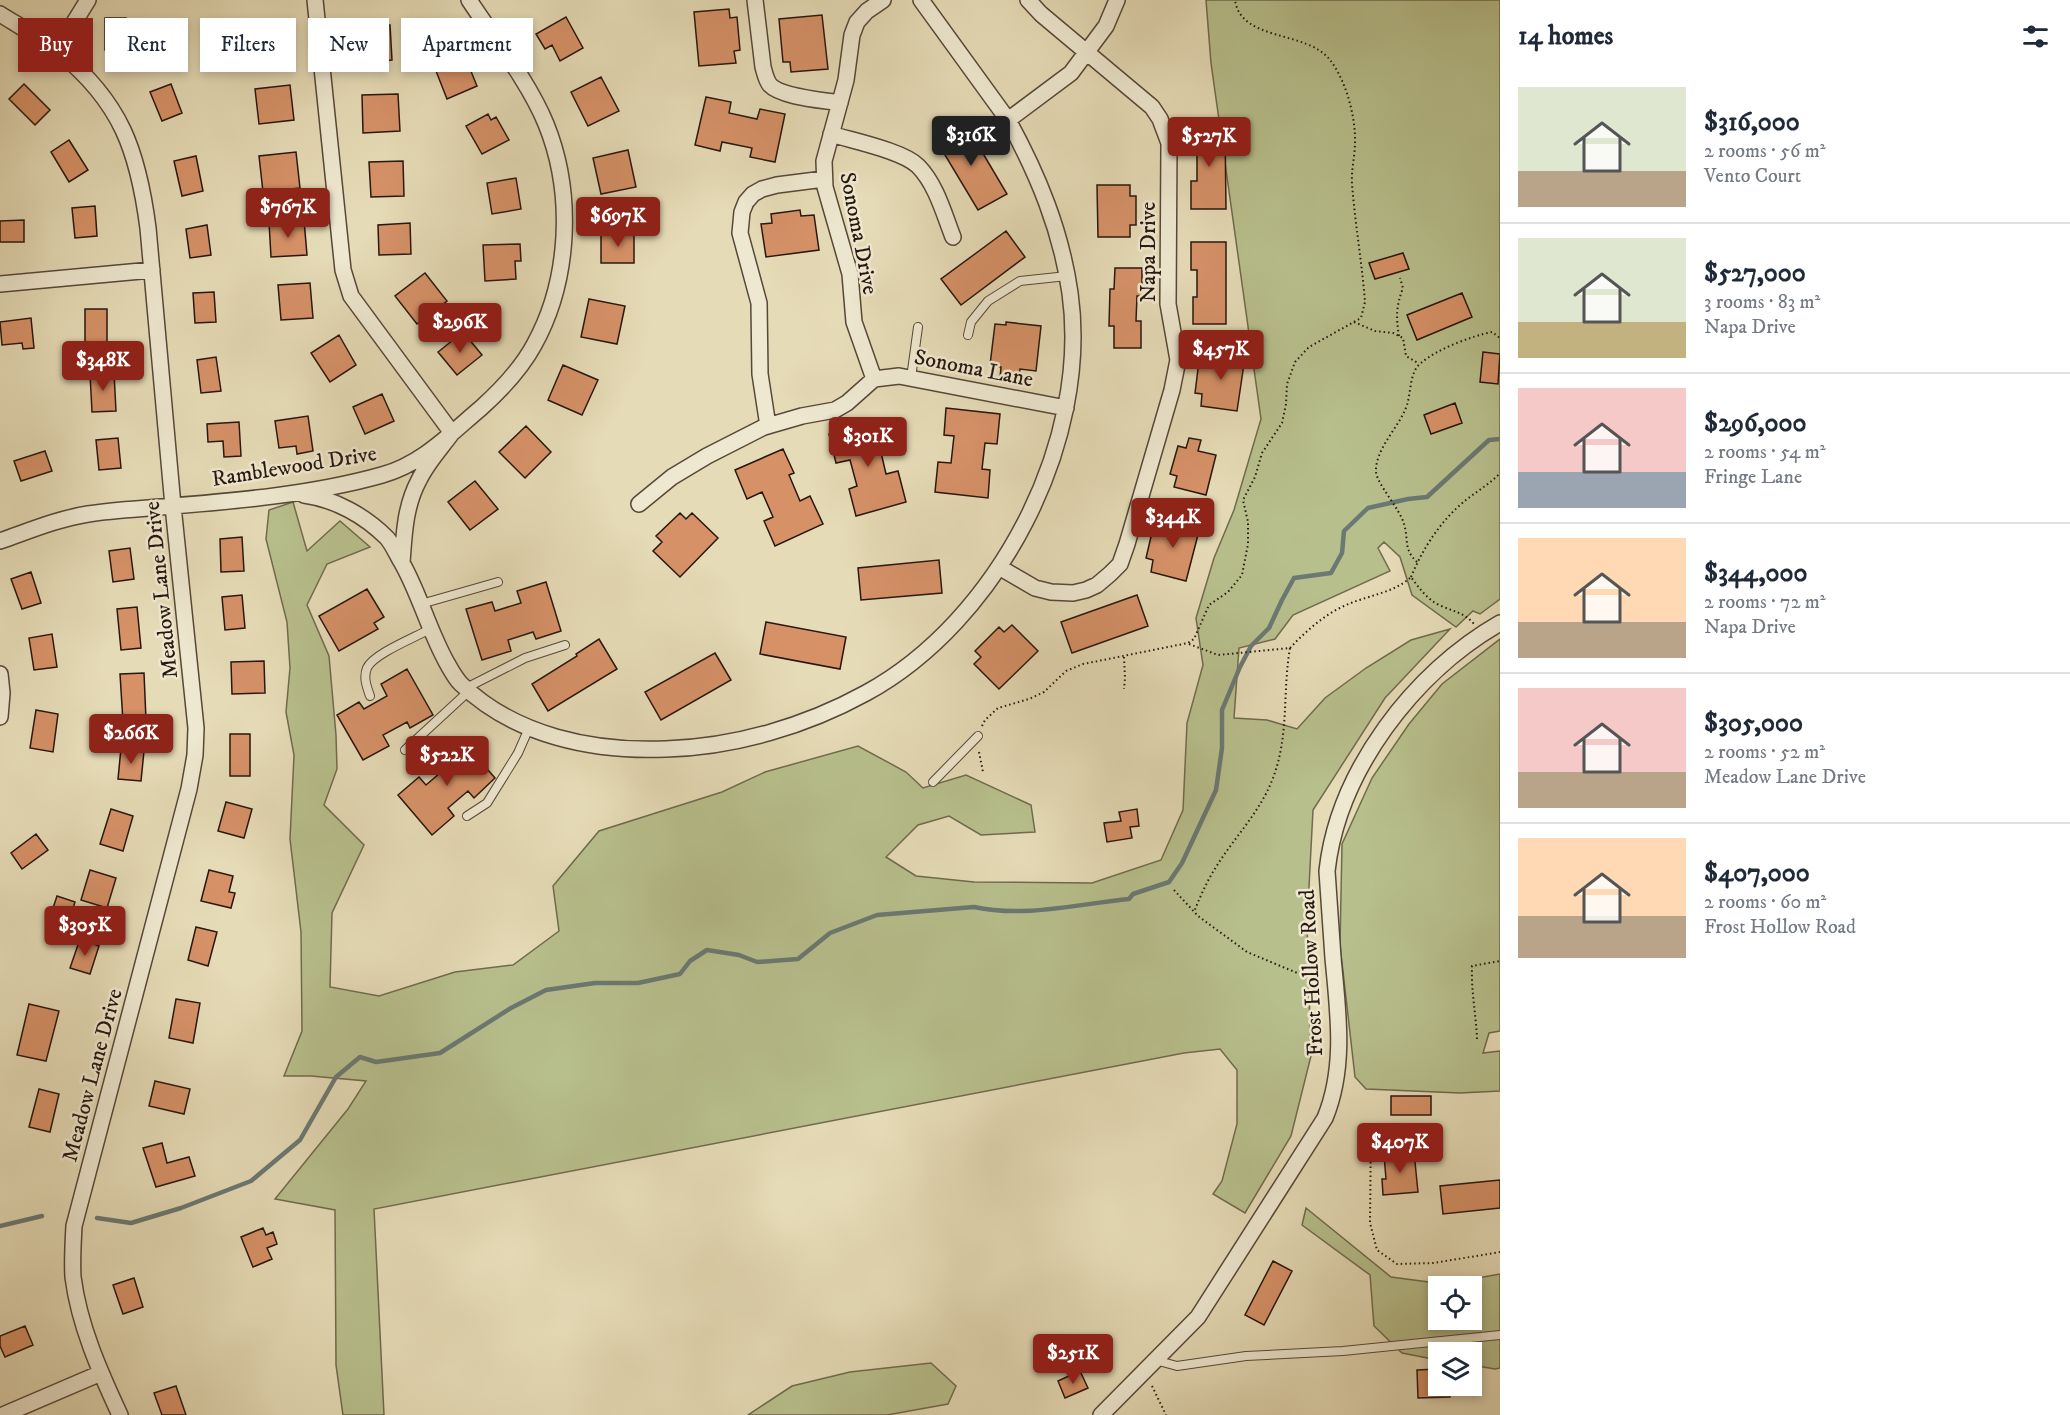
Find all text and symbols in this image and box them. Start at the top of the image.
chip: Buy [18,18,93,72]
chip: Rent [105,18,188,72]
chip: Filters [200,18,296,72]
chip: New [308,18,389,72]
chip: Apartment [401,18,533,72]
text: 14 homes [1518,20,1613,53]
icon: filters [2019,20,2052,53]
text: $316,000 [1704,106,1800,139]
icon: home [1566,111,1638,183]
pin: $316K [929,116,1013,167]
pin: $527K [1167,117,1251,168]
text: $316K [946,123,996,148]
text: $527K [1182,124,1236,149]
text: 2 rooms · 56 m² [1704,139,1826,164]
text: Vento Court [1704,164,1801,189]
street label: Sonoma Drive [833,170,884,297]
pin: $767K [246,188,330,239]
text: $767K [260,195,316,220]
pin: $697K [576,197,660,248]
street label: Napa Drive [1135,202,1162,302]
text: $697K [590,204,646,229]
text: $527,000 [1704,257,1806,290]
icon: home [1566,262,1638,334]
text: 3 rooms · 83 m² [1704,290,1820,315]
pin: $296K [418,303,502,354]
text: $296K [432,310,488,335]
text: Napa Drive [1704,315,1796,340]
pin: $457K [1179,330,1263,381]
text: $457K [1193,337,1249,362]
pin: $348K [61,341,145,392]
street label: Sonoma Lane [912,344,1036,393]
text: $348K [76,348,130,373]
text: $296,000 [1704,407,1806,440]
icon: home [1566,412,1638,484]
pin: $301K [826,417,910,468]
text: $301K [843,424,893,449]
street label: Ramblewood Drive [210,440,379,493]
text: 2 rooms · 54 m² [1704,440,1826,465]
text: Fringe Lane [1704,465,1802,490]
pin: $344K [1131,498,1215,549]
street label: Meadow Lane Drive [139,500,184,680]
text: $344K [1145,505,1201,530]
text: $344,000 [1704,557,1807,590]
icon: home [1566,562,1638,634]
text: 2 rooms · 72 m² [1704,590,1826,615]
text: Napa Drive [1704,615,1796,640]
text: $305,000 [1704,707,1803,740]
icon: home [1566,712,1638,784]
pin: $266K [89,714,173,765]
text: $266K [103,721,159,746]
pin: $522K [405,736,489,787]
text: 2 rooms · 52 m² [1704,740,1825,765]
text: $522K [420,743,474,768]
text: Meadow Lane Drive [1704,765,1866,790]
text: $407,000 [1704,857,1810,890]
icon: home [1566,862,1638,934]
street label: Frost Hollow Road [1294,889,1329,1057]
text: 2 rooms · 60 m² [1704,890,1826,915]
pin: $305K [43,906,127,957]
text: $305K [58,913,112,938]
text: Frost Hollow Road [1704,915,1856,940]
street label: Meadow Lane Drive [56,986,129,1165]
pin: $407K [1358,1123,1442,1174]
text: $407K [1371,1130,1429,1155]
map controls [1428,1276,1482,1396]
button: locate [1428,1276,1482,1330]
pin: $251K [1031,1334,1115,1385]
text: $251K [1047,1341,1099,1366]
button: layers [1428,1342,1482,1396]

